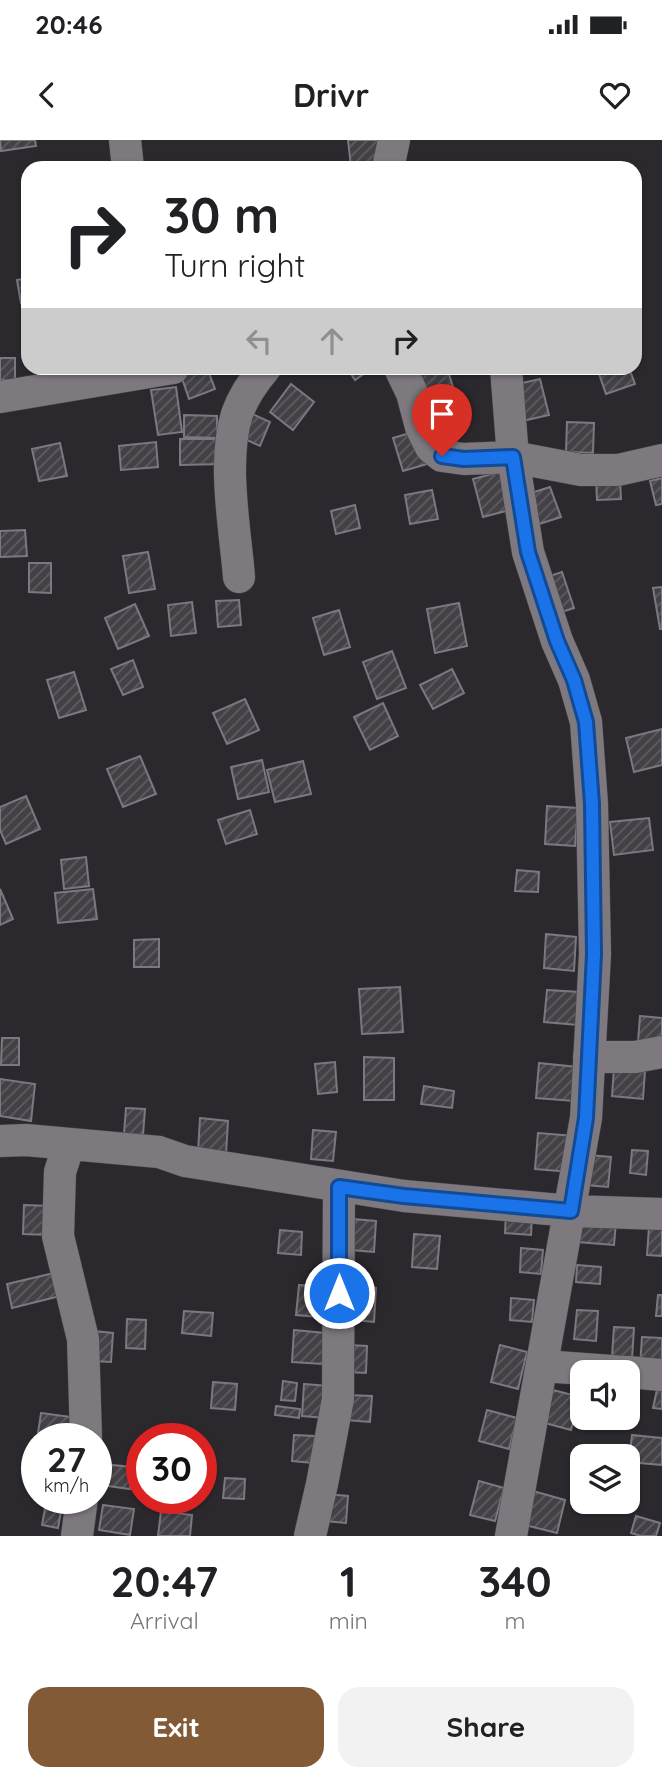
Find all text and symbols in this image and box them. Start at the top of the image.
text: 20:46 [35,8,103,41]
text: Drivr [293,75,369,115]
icon: back [28,76,66,114]
icon: heart [596,76,634,114]
text: 30 m [164,184,279,245]
icon: right [49,189,140,280]
text: Turn right [164,245,305,285]
icon: left [240,322,278,360]
icon: ahead [313,322,351,360]
icon: right [386,322,424,360]
pin [412,384,472,456]
icon: arrive [423,395,461,433]
position arrow [302,1256,376,1330]
map controls [570,1360,640,1514]
button: sound [570,1360,640,1430]
speed limit sign: 30 [126,1423,217,1514]
text: 27 [47,1437,86,1481]
button: layers [570,1444,640,1514]
text: km/h [44,1474,89,1497]
text: 20:47 [111,1555,218,1608]
text: 1 [340,1555,356,1608]
text: 340 [478,1555,551,1608]
text: Arrival [130,1606,199,1635]
text: min [329,1606,368,1635]
text: m [504,1606,525,1635]
button: Exit [28,1687,324,1767]
button: Share [338,1687,634,1767]

